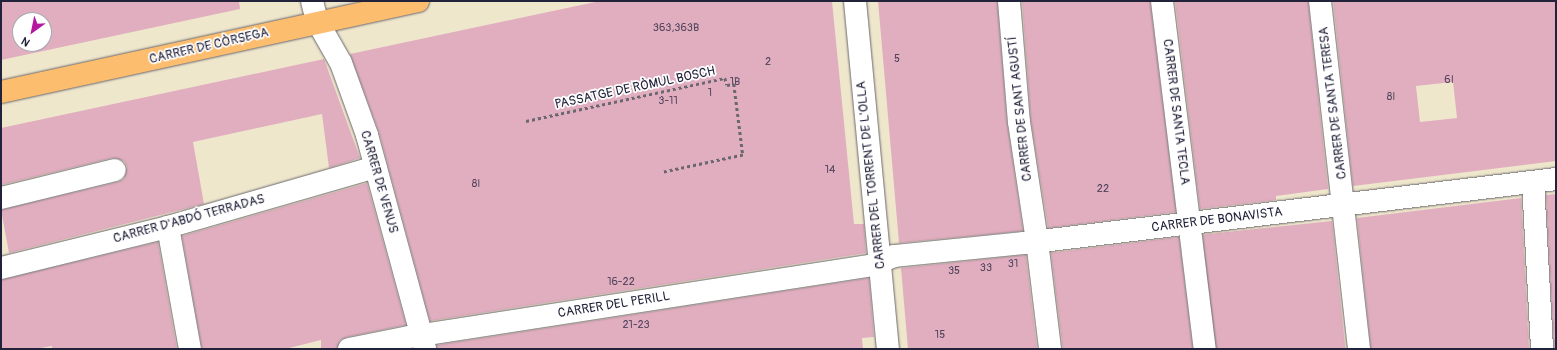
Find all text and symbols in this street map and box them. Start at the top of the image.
north arrow [12,12,52,52]
house number: 363,363B [653,21,699,35]
street label: CARRER DE CÒRSEGA [148,25,270,67]
street label: CARRER DE SANTA TERESA [1316,26,1350,180]
text: N [19,34,32,49]
street label: CARRER DE SANT AGUSTÍ [1005,36,1035,182]
street label: CARRER DE SANTA TECLA [1159,38,1193,186]
house number: 5 [894,52,900,66]
house number: 2 [765,55,771,69]
street label: PASSATGE DE RÒMUL BOSCH [553,63,717,113]
house number: 6I [1444,73,1454,87]
house number: 1B [730,75,740,89]
street label: CARRER DEL TORRENT DE L'OLLA [853,80,889,270]
house number: 1 [708,86,712,100]
house number: 8I [1387,90,1395,104]
house number: 3-11 [658,94,678,108]
street label: CARRER DE VENUS [357,129,401,235]
house number: 14 [825,163,835,177]
house number: 8I [472,177,480,191]
house number: 22 [1097,182,1109,196]
street label: CARRER D'ABDÓ TERRADAS [112,191,266,247]
street label: CARRER DE BONAVISTA [1151,204,1283,236]
house number: 31 [1008,257,1018,271]
house number: 33 [980,261,992,275]
house number: 35 [948,264,960,278]
house number: 16-22 [607,275,635,289]
street label: CARRER DEL PERILL [557,288,671,322]
house number: 21-23 [622,318,650,332]
house number: 15 [935,328,945,342]

